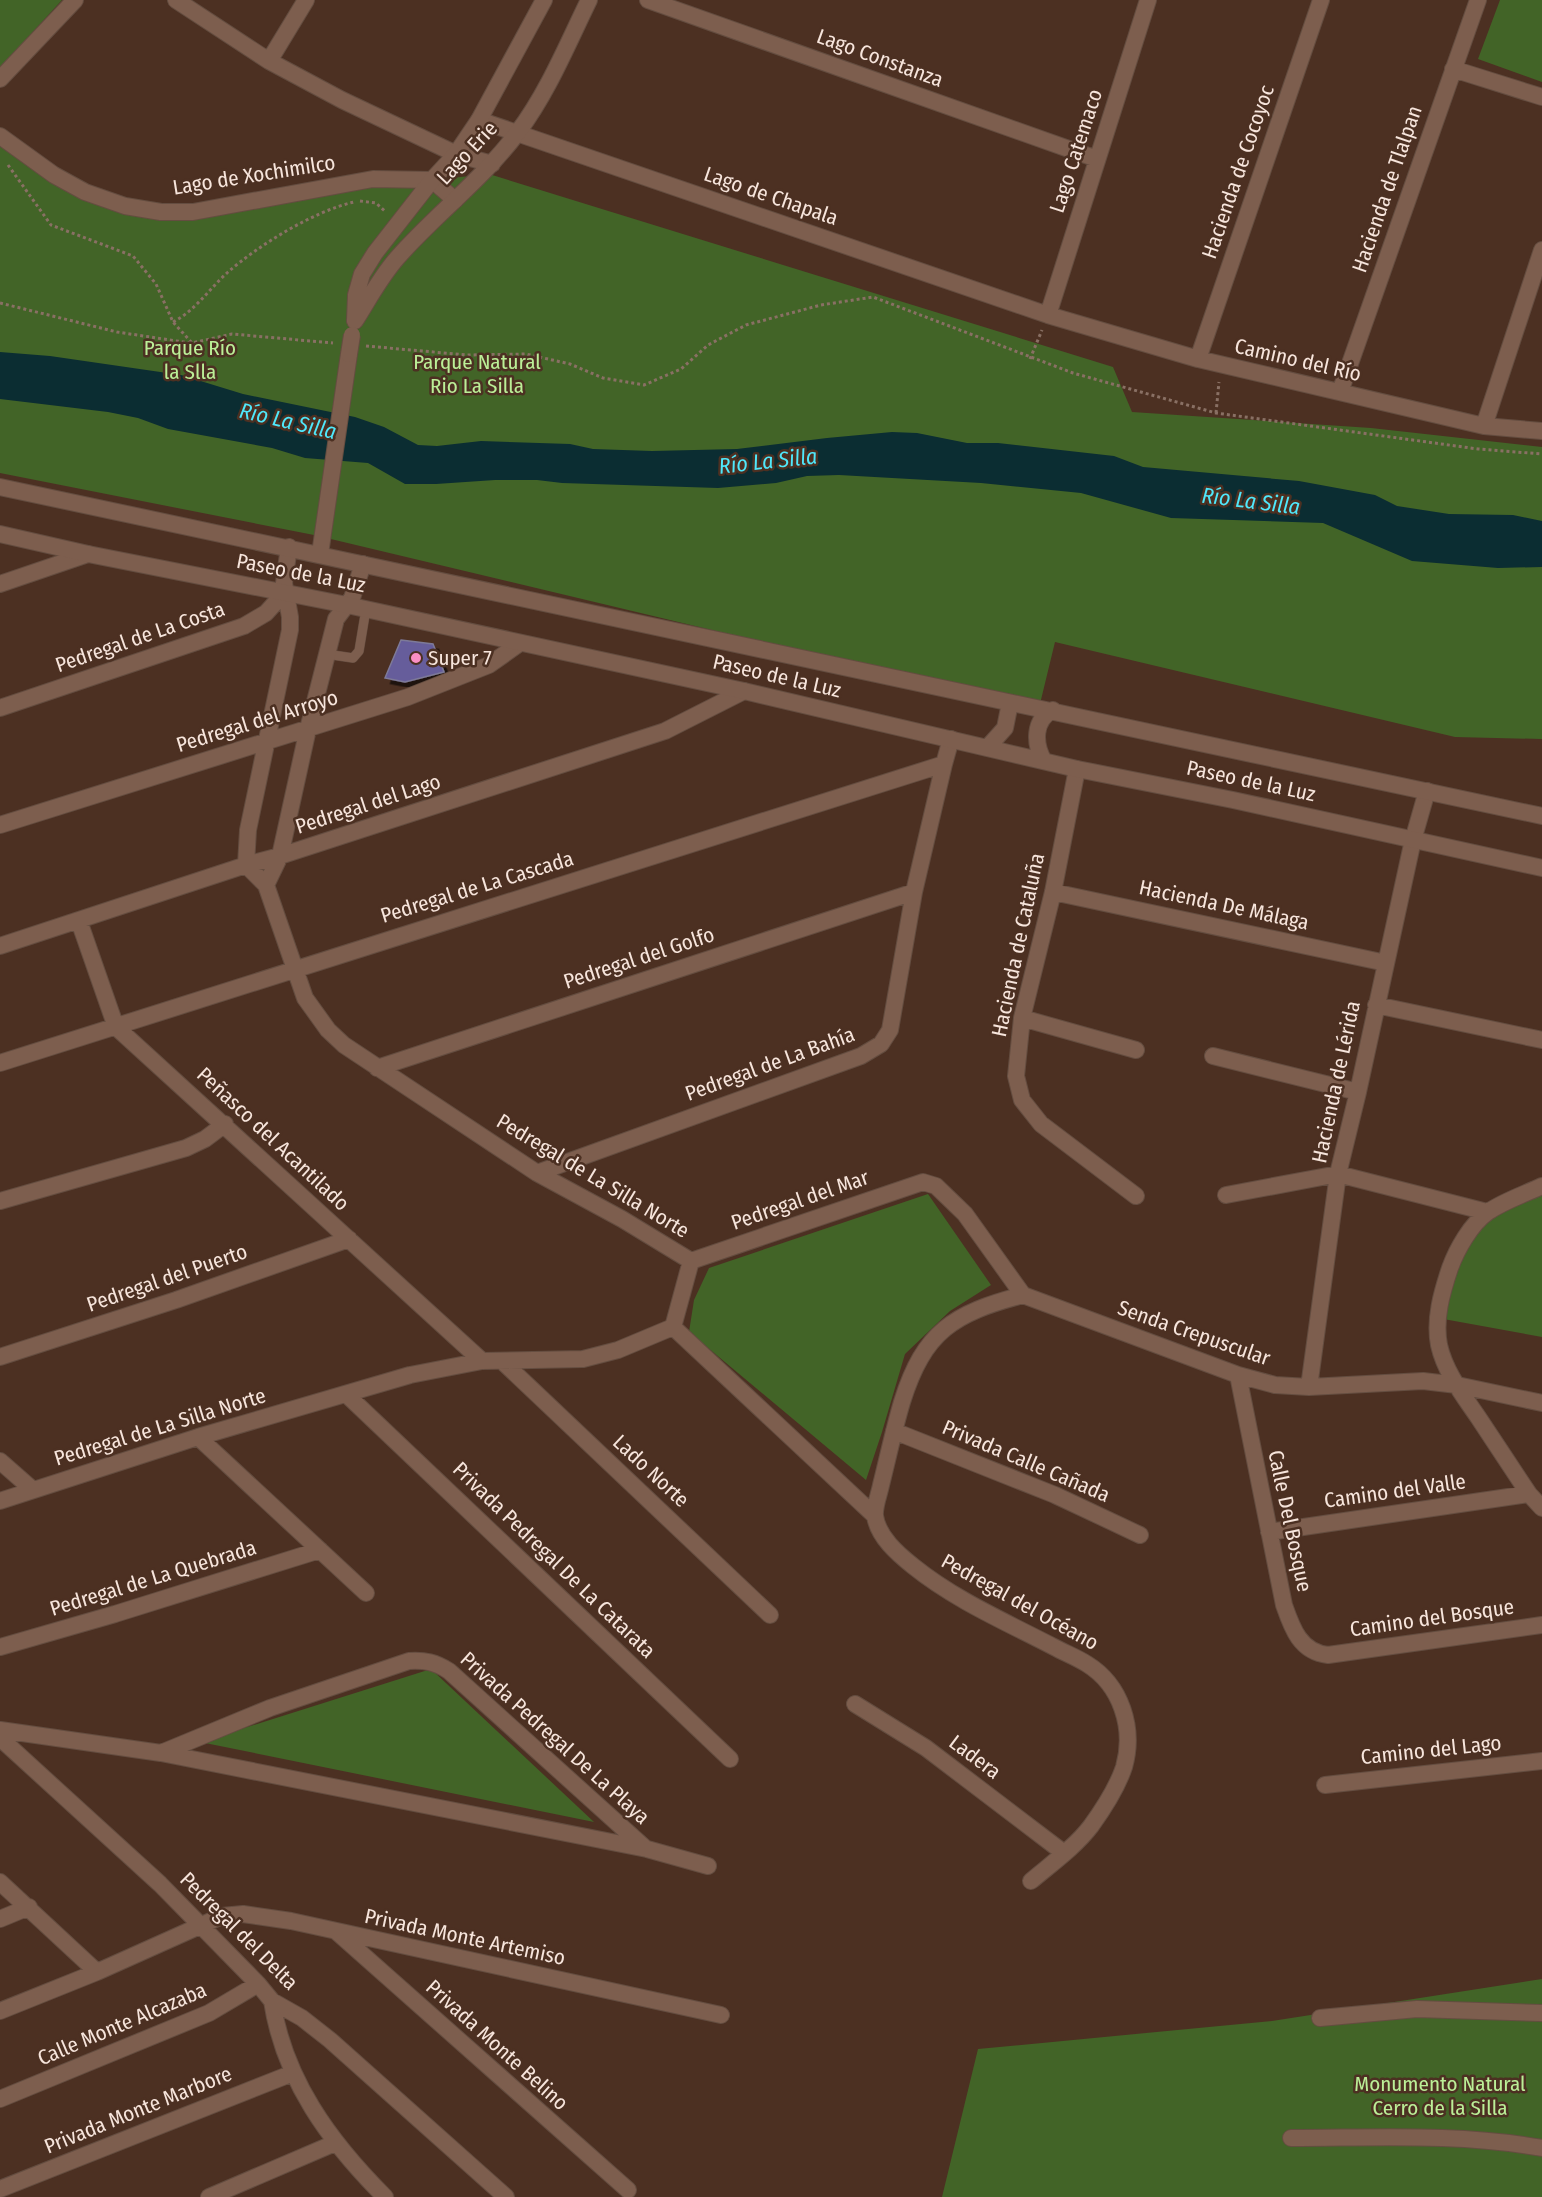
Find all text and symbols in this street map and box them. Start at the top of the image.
street label: Lago Constanza [813,23,947,93]
street label: Hacienda de Cocoyoc [1196,82,1280,262]
street label: Lago Catemaco [1044,86,1108,216]
street label: Hacienda de Tlalpan [1346,102,1428,276]
street label: Lago Erie [431,116,503,190]
street label: Lago de Xochimilco [171,149,337,201]
street label: Lago de Chapala [701,161,841,231]
street label: Camino del Río [1232,333,1364,387]
park label: Parque Río la Slla [144,335,236,385]
park label: Parque Natural Rio La Silla [413,349,541,399]
water label: Río La Silla [237,397,339,445]
water label: Río La Silla [717,442,819,480]
water label: Río La Silla [1200,482,1302,520]
street label: Paseo de la Luz [234,548,368,598]
street label: Pedregal de La Costa [52,596,228,678]
place label: Super 7 [428,645,492,671]
street label: Paseo de la Luz [710,649,844,703]
marker: Super 7 [409,651,423,665]
street label: Pedregal del Arroyo [173,684,341,758]
street label: Paseo de la Luz [1184,755,1318,807]
street label: Pedregal del Lago [292,768,444,840]
street label: Pedregal de La Cascada [377,845,577,929]
street label: Hacienda de Cataluña [986,851,1050,1039]
street label: Hacienda De Málaga [1137,874,1311,936]
street label: Pedregal del Golfo [560,921,718,995]
street label: Hacienda de Lérida [1306,999,1366,1165]
street label: Pedregal de La Bahía [682,1021,858,1107]
street label: Peñasco del Acantilado [191,1062,355,1216]
street label: Pedregal de La Silla Norte [492,1108,694,1244]
street label: Pedregal del Mar [728,1164,873,1236]
street label: Pedregal del Puerto [83,1238,251,1318]
street label: Senda Crepuscular [1114,1295,1274,1372]
street label: Pedregal de La Silla Norte [51,1382,269,1472]
street label: Privada Calle Cañada [938,1414,1114,1508]
street label: Lado Norte [607,1429,695,1513]
street label: Calle Del Bosque [1262,1448,1318,1594]
street label: Privada Pedregal De La Catarata [447,1456,661,1664]
street label: Camino del Valle [1323,1468,1467,1514]
street label: Pedregal de La Quebrada [47,1534,259,1622]
street label: Pedregal del Océano [937,1548,1103,1656]
street label: Camino del Bosque [1348,1594,1516,1642]
street label: Privada Pedregal De La Playa [455,1646,655,1830]
street label: Ladera [944,1729,1006,1785]
street label: Camino del Lago [1359,1730,1503,1770]
street label: Pedregal del Delta [175,1867,303,1995]
street label: Privada Monte Artemiso [362,1903,568,1971]
street label: Privada Monte Belino [420,1974,574,2116]
street label: Calle Monte Alcazaba [34,1977,210,2071]
street label: Privada Monte Marbore [41,2061,235,2159]
park label: Monumento Natural Cerro de la Silla [1354,2071,1526,2121]

